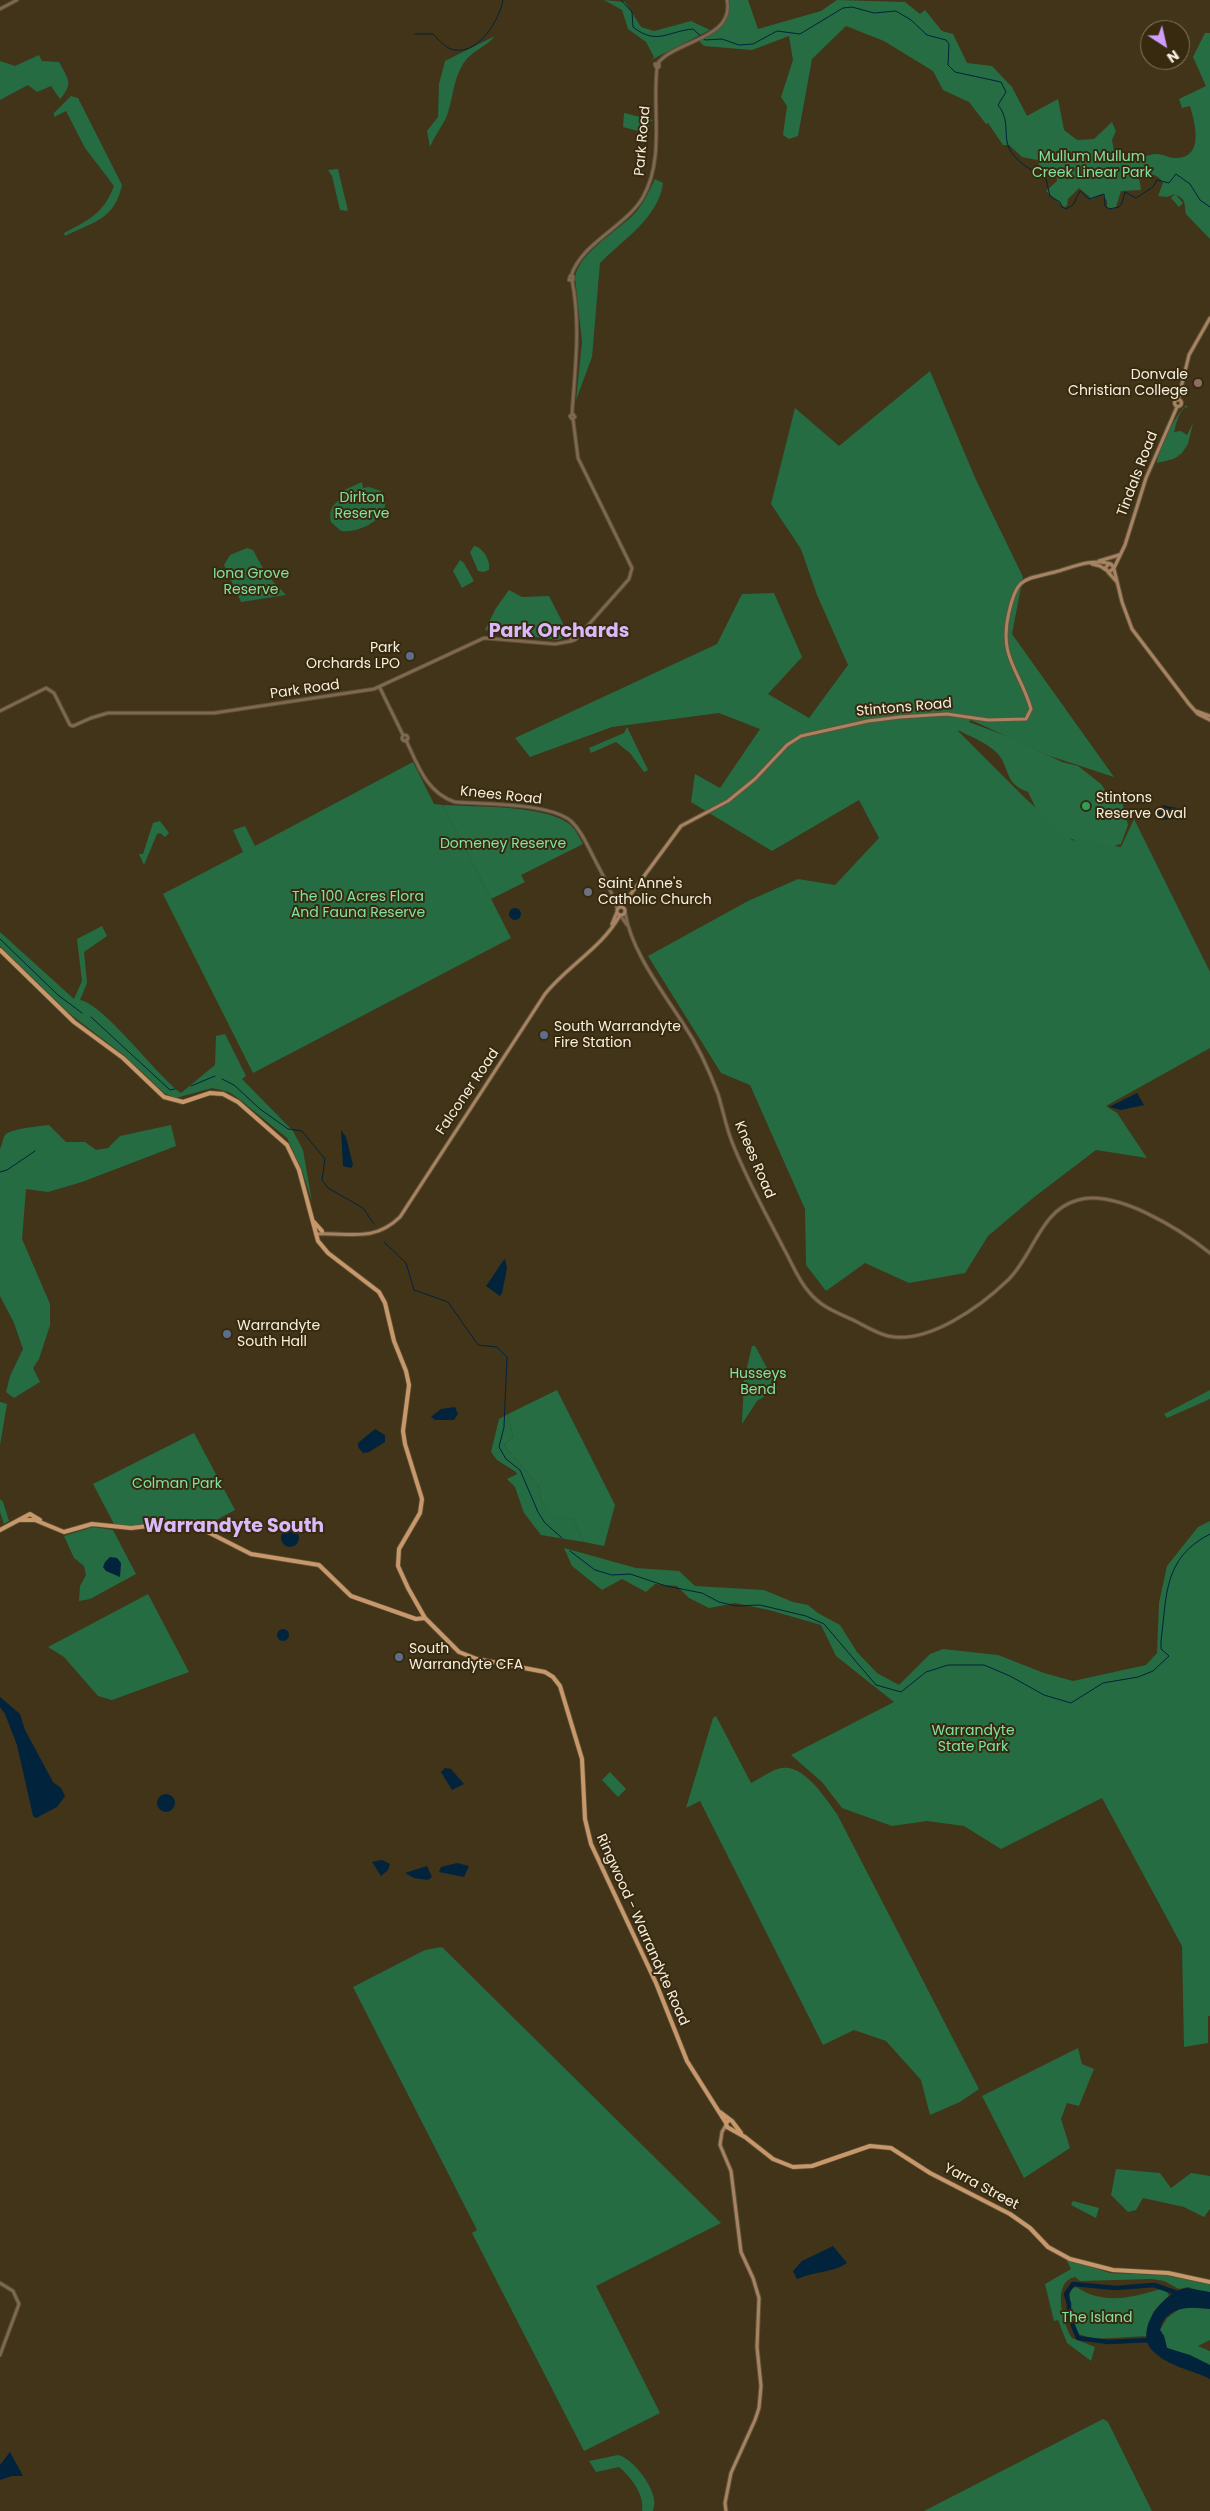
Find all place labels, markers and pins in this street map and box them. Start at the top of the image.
place label: Donvale Christian College [1068,367,1188,400]
marker: Donvale Christian College [1192,377,1204,389]
place label: Park Orchards LPO [306,640,400,672]
marker: Park Orchards LPO [404,650,416,662]
place label: Stintons Reserve Oval [1096,790,1186,822]
marker: Stintons Reserve Oval [1080,800,1092,812]
place label: Saint Anne's Catholic Church [598,876,712,909]
marker: Saint Anne's Catholic Church [582,886,594,898]
place label: South Warrandyte Fire Station [554,1019,681,1052]
marker: South Warrandyte Fire Station [538,1029,550,1041]
place label: Warrandyte South Hall [237,1318,320,1350]
marker: Warrandyte South Hall [221,1328,233,1340]
place label: South Warrandyte CFA [409,1641,523,1674]
marker: South Warrandyte CFA [393,1651,405,1663]

